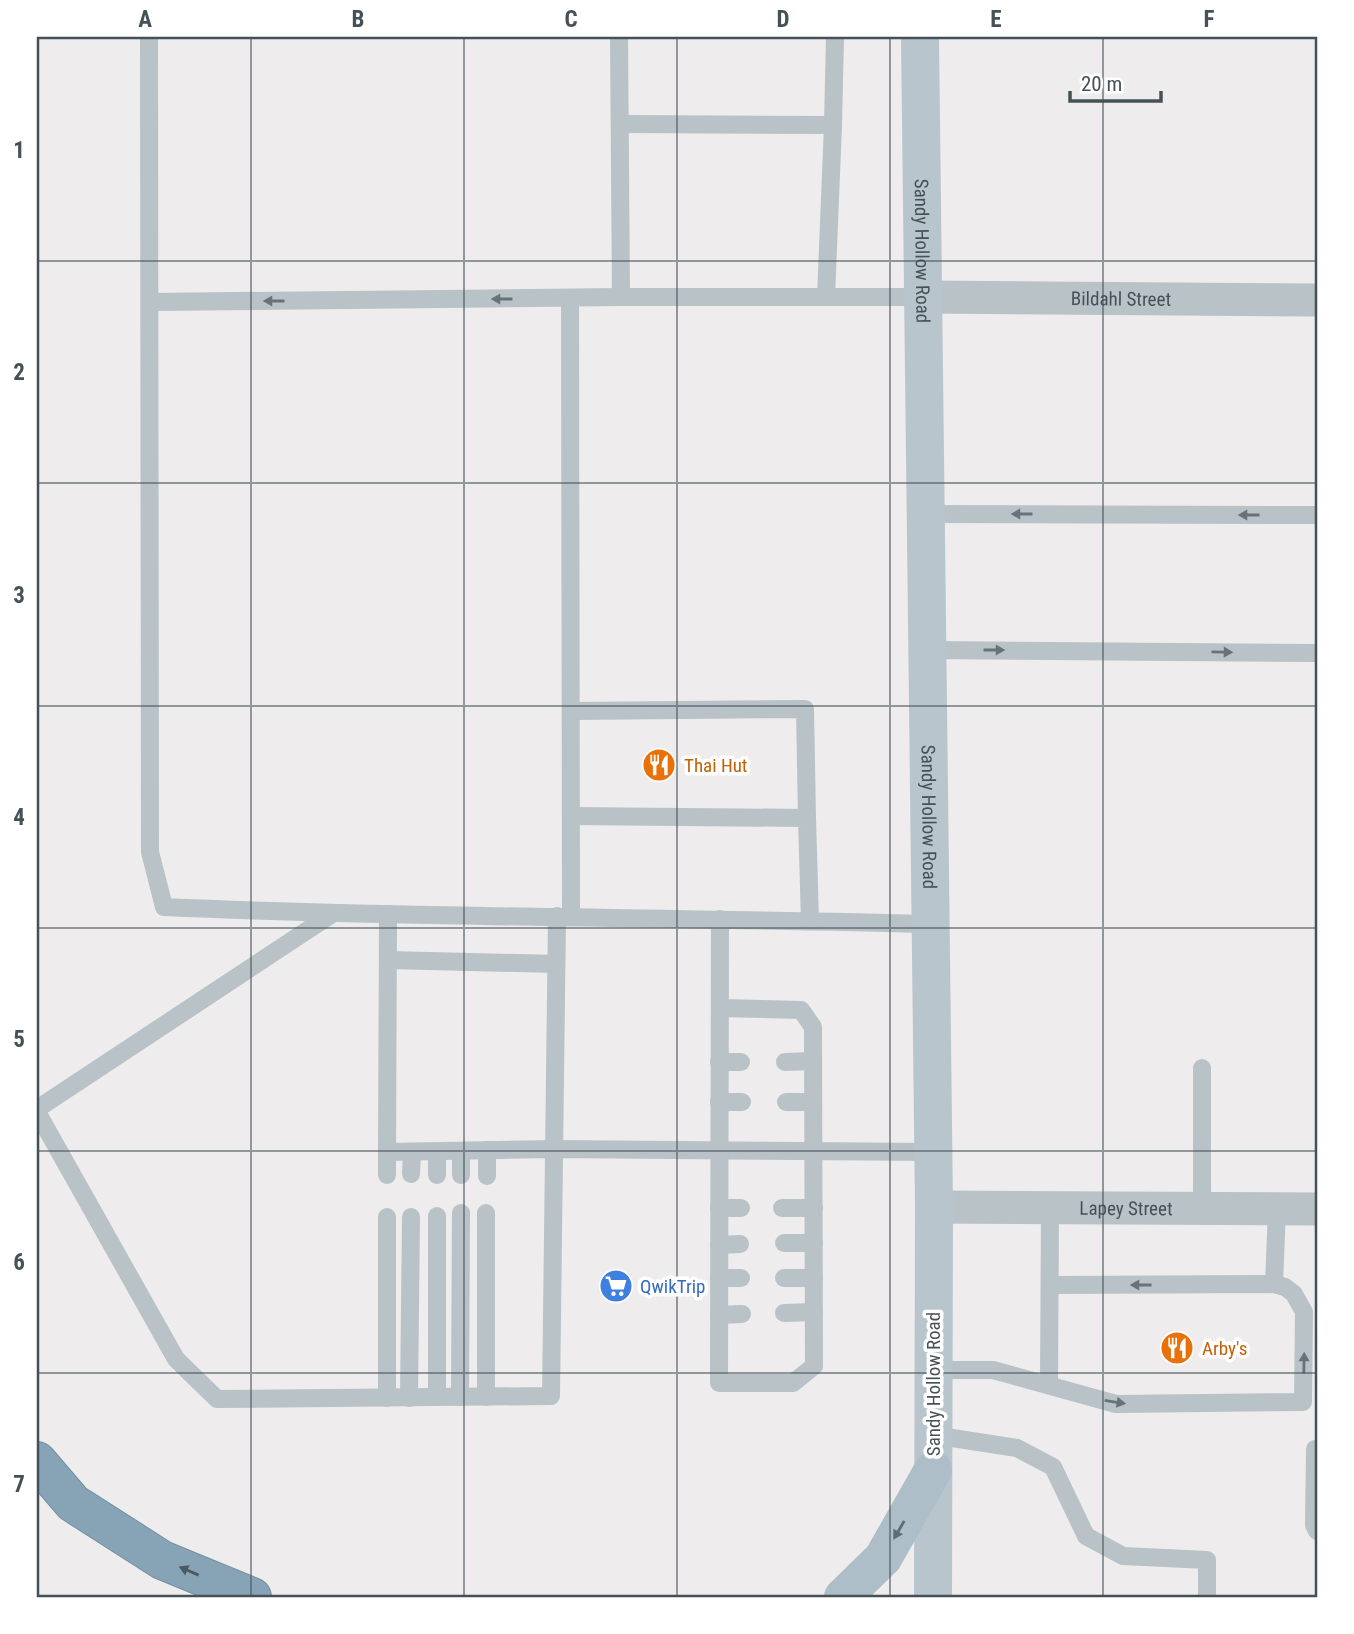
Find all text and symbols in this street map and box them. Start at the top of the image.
text: A [138,6,152,33]
text: B [352,6,364,33]
text: C [564,6,578,33]
text: D [777,6,790,33]
text: E [990,6,1002,33]
text: F [1204,6,1215,33]
scale bar [1070,60,1162,104]
text: 20 m [1081,72,1122,96]
text: 1 [13,137,25,164]
street label: Sandy Hollow Road [910,179,935,323]
street label: Bildahl Street [1071,287,1171,310]
one-way arrow [491,294,513,305]
one-way arrow [263,295,285,307]
text: 2 [13,359,25,386]
one-way arrow [1010,508,1032,520]
one-way arrow [1238,509,1260,520]
text: 3 [13,582,25,609]
one-way arrow [983,644,1005,656]
one-way arrow [1211,646,1233,658]
street label: Sandy Hollow Road [917,745,942,889]
restaurant icon: Thai Hut [640,746,678,784]
place label: Thai Hut [684,754,747,777]
text: 4 [13,804,25,831]
text: 5 [13,1026,25,1053]
street label: Lapey Street [1079,1196,1173,1220]
text: 6 [13,1249,25,1276]
supermarket icon: QwikTrip [597,1267,635,1305]
place label: QwikTrip [640,1275,705,1298]
one-way arrow [1130,1279,1152,1291]
street label: Sandy Hollow Road [922,1312,945,1456]
restaurant icon: Arby's [1158,1329,1196,1367]
place label: Arby's [1202,1337,1247,1360]
one-way arrow [1298,1352,1309,1374]
one-way arrow [1104,1397,1126,1408]
text: 7 [13,1471,25,1498]
one-way arrow [893,1520,905,1540]
one-way arrow [178,1565,199,1576]

